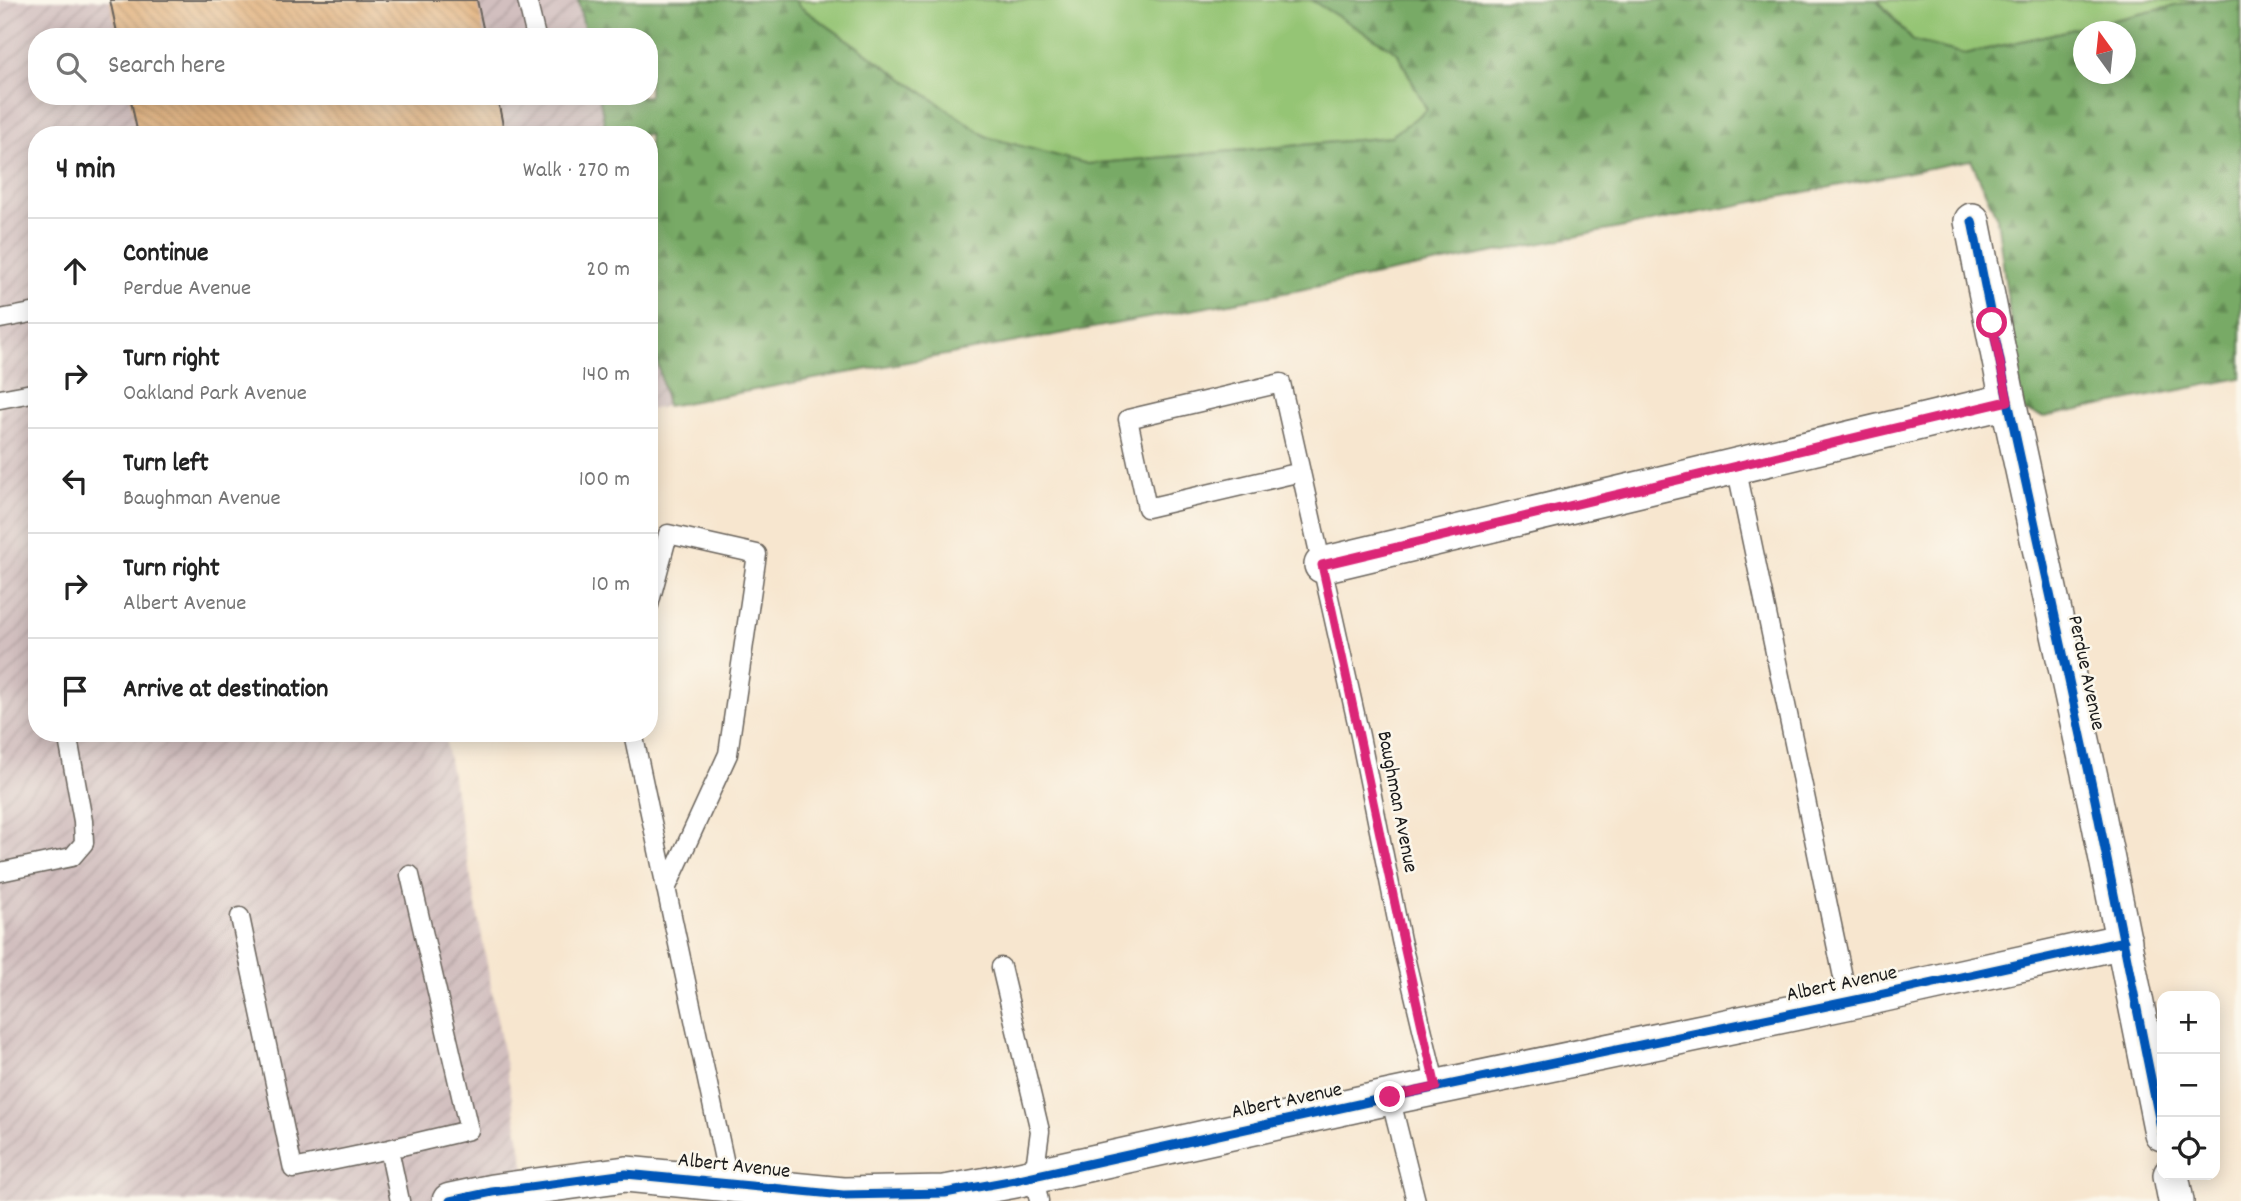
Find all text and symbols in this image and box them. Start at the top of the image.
north arrow [2073,21,2136,84]
search box [28,28,658,105]
icon: search [52,48,90,86]
text: Search here [108,48,226,85]
text: 4 min [56,150,115,193]
text: Walk · 270 m [523,155,630,188]
text: Continue [123,236,208,273]
icon: ahead [56,252,94,290]
text: 20 m [586,254,630,287]
text: Perdue Avenue [123,273,251,306]
route start [1976,307,2007,338]
text: Turn right [123,341,220,378]
icon: right [56,357,94,395]
text: 140 m [582,359,630,392]
text: Oakland Park Avenue [123,378,307,411]
text: Turn left [123,446,209,483]
icon: left [56,462,94,500]
text: 100 m [579,464,630,497]
text: Baughman Avenue [123,483,281,516]
text: Turn right [123,551,220,588]
icon: right [56,567,94,605]
text: 10 m [591,569,630,602]
text: Albert Avenue [123,588,246,621]
street label: Perdue Avenue [2058,613,2112,733]
icon: arrive [56,672,94,710]
text: Arrive at destination [123,672,328,709]
street label: Baughman Avenue [1368,728,1424,876]
street label: Albert Avenue [1784,959,1900,1011]
map controls [2157,991,2220,1180]
button: + [2157,991,2220,1054]
button: − [2157,1054,2220,1117]
street label: Albert Avenue [1229,1076,1345,1128]
route end [1374,1081,1405,1112]
button: locate [2157,1117,2220,1180]
street label: Albert Avenue [676,1146,792,1188]

